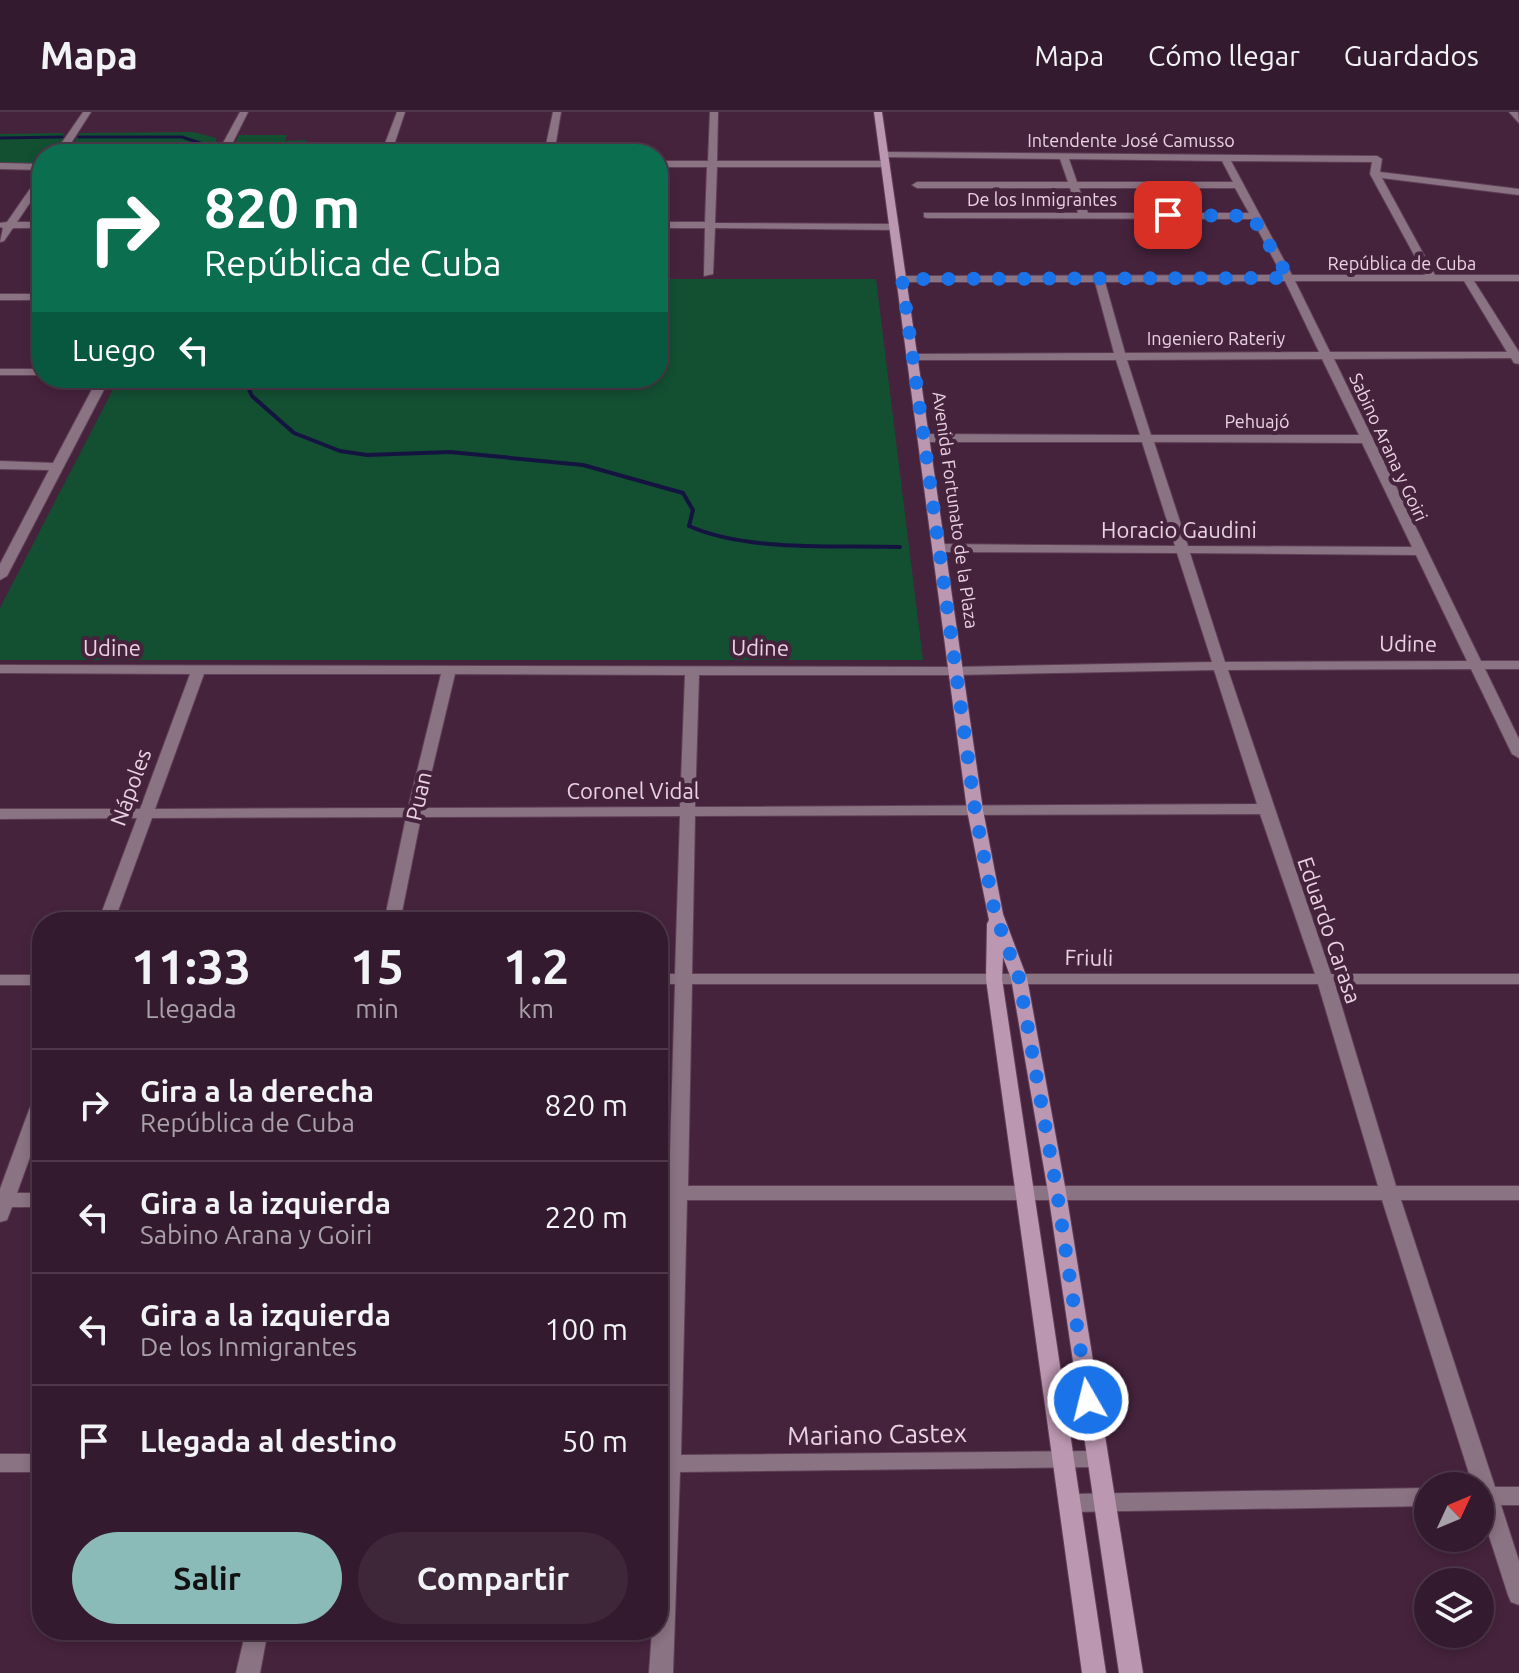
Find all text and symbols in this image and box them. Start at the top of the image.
text: Mapa [40,34,138,76]
text: Mapa [1035,40,1104,71]
text: Cómo llegar [1148,40,1300,71]
text: Guardados [1344,40,1479,71]
street label: Intendente José Camusso [1027,130,1235,150]
icon: right [72,176,176,280]
text: 820 m [204,176,360,239]
pin [1134,181,1202,249]
street label: De los Inmigrantes [967,189,1117,209]
icon: arrive [1146,193,1190,237]
text: República de Cuba [204,242,502,283]
street label: República de Cuba [1328,253,1476,273]
icon: left [172,328,216,372]
street label: Ingeniero Rateriy [1147,328,1286,348]
text: Luego [72,333,156,367]
street label: Sabino Arana y Goiri [1346,370,1432,524]
street label: Avenida Fortunato de la Plaza [929,390,983,630]
street label: Pehuajó [1224,411,1290,431]
street label: Horacio Gaudini [1101,517,1257,542]
street label: Udine [1379,630,1437,656]
street label: Udine [731,634,789,660]
street label: Udine [83,635,141,660]
street label: Nápoles [105,745,155,829]
street label: Puan [400,769,436,823]
street label: Coronel Vidal [567,778,700,803]
street label: Eduardo Carasa [1293,853,1367,1007]
text: 11:33 [131,939,251,993]
text: 15 [350,939,404,993]
text: 1.2 [503,939,569,993]
street label: Friuli [1065,944,1113,970]
text: Llegada [145,994,237,1023]
text: min [355,994,399,1023]
text: km [518,994,554,1023]
text: Gira a la derecha [140,1074,374,1108]
icon: right [72,1083,116,1127]
text: 820 m [544,1088,628,1122]
text: República de Cuba [140,1108,355,1137]
text: Gira a la izquierda [140,1186,391,1220]
icon: left [72,1195,116,1239]
text: 220 m [544,1200,628,1234]
text: Sabino Arana y Goiri [140,1220,372,1249]
text: Gira a la izquierda [140,1298,391,1332]
icon: left [72,1307,116,1351]
text: 100 m [544,1312,628,1346]
text: De los Inmigrantes [140,1332,357,1361]
position arrow [1046,1358,1130,1442]
street label: Mariano Castex [787,1418,967,1450]
icon: arrive [72,1419,116,1463]
text: Llegada al destino [140,1424,397,1458]
text: 50 m [561,1424,628,1458]
north arrow [1414,1472,1494,1552]
map controls [1414,1472,1494,1648]
button: Salir [72,1532,342,1624]
button: Compartir [358,1532,628,1624]
button: layers [1414,1568,1494,1648]

